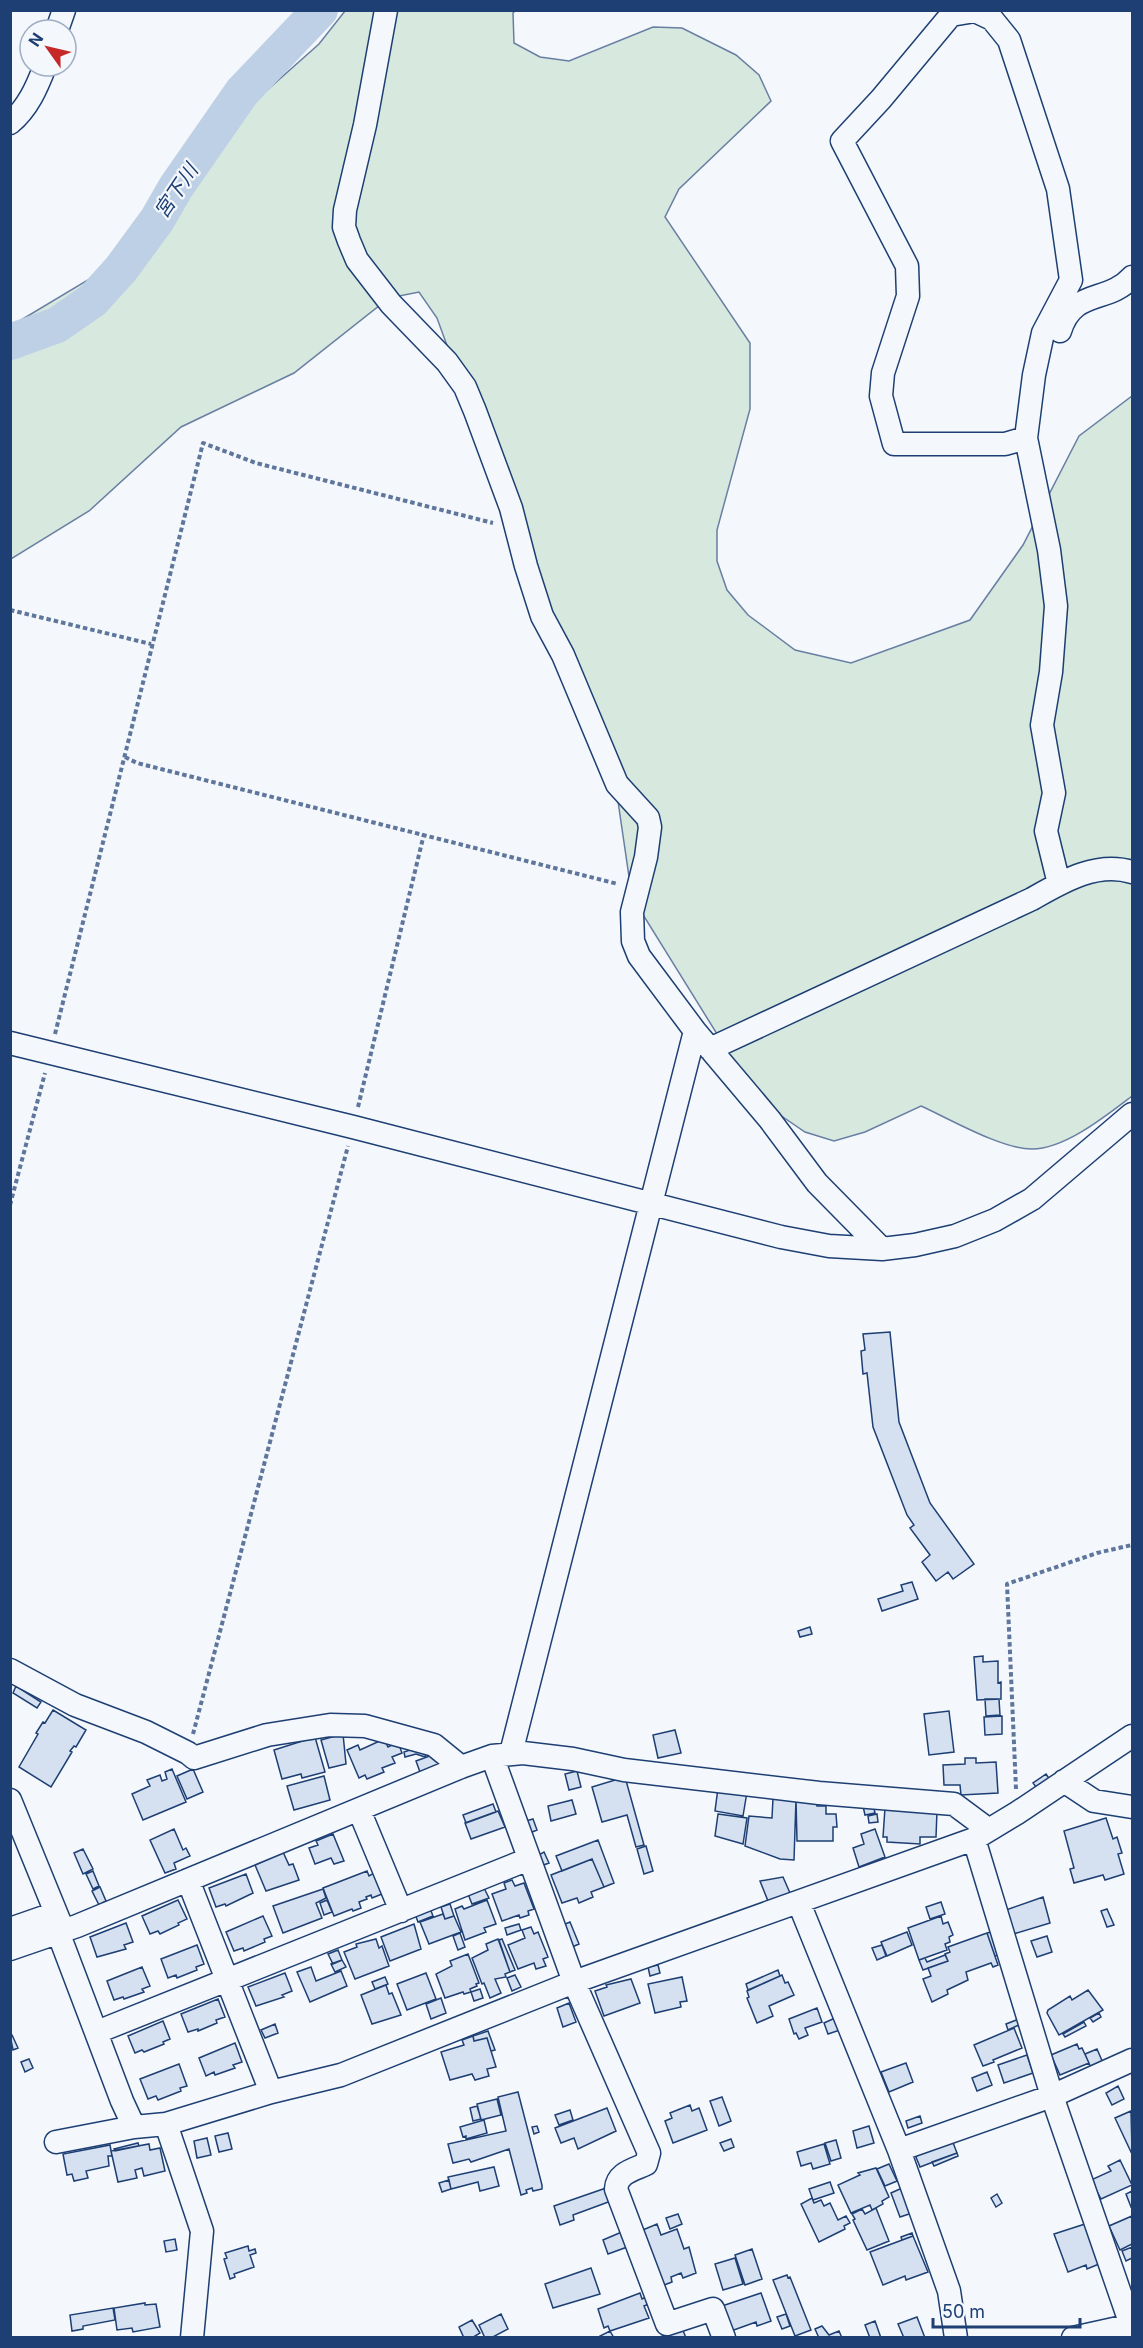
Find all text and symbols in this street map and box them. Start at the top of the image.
north arrow [18,18,78,78]
text: N [24,29,47,50]
water label: 宮下川 [149,158,204,223]
scale bar [933,2291,1080,2329]
text: 50 m [942,2301,985,2322]

